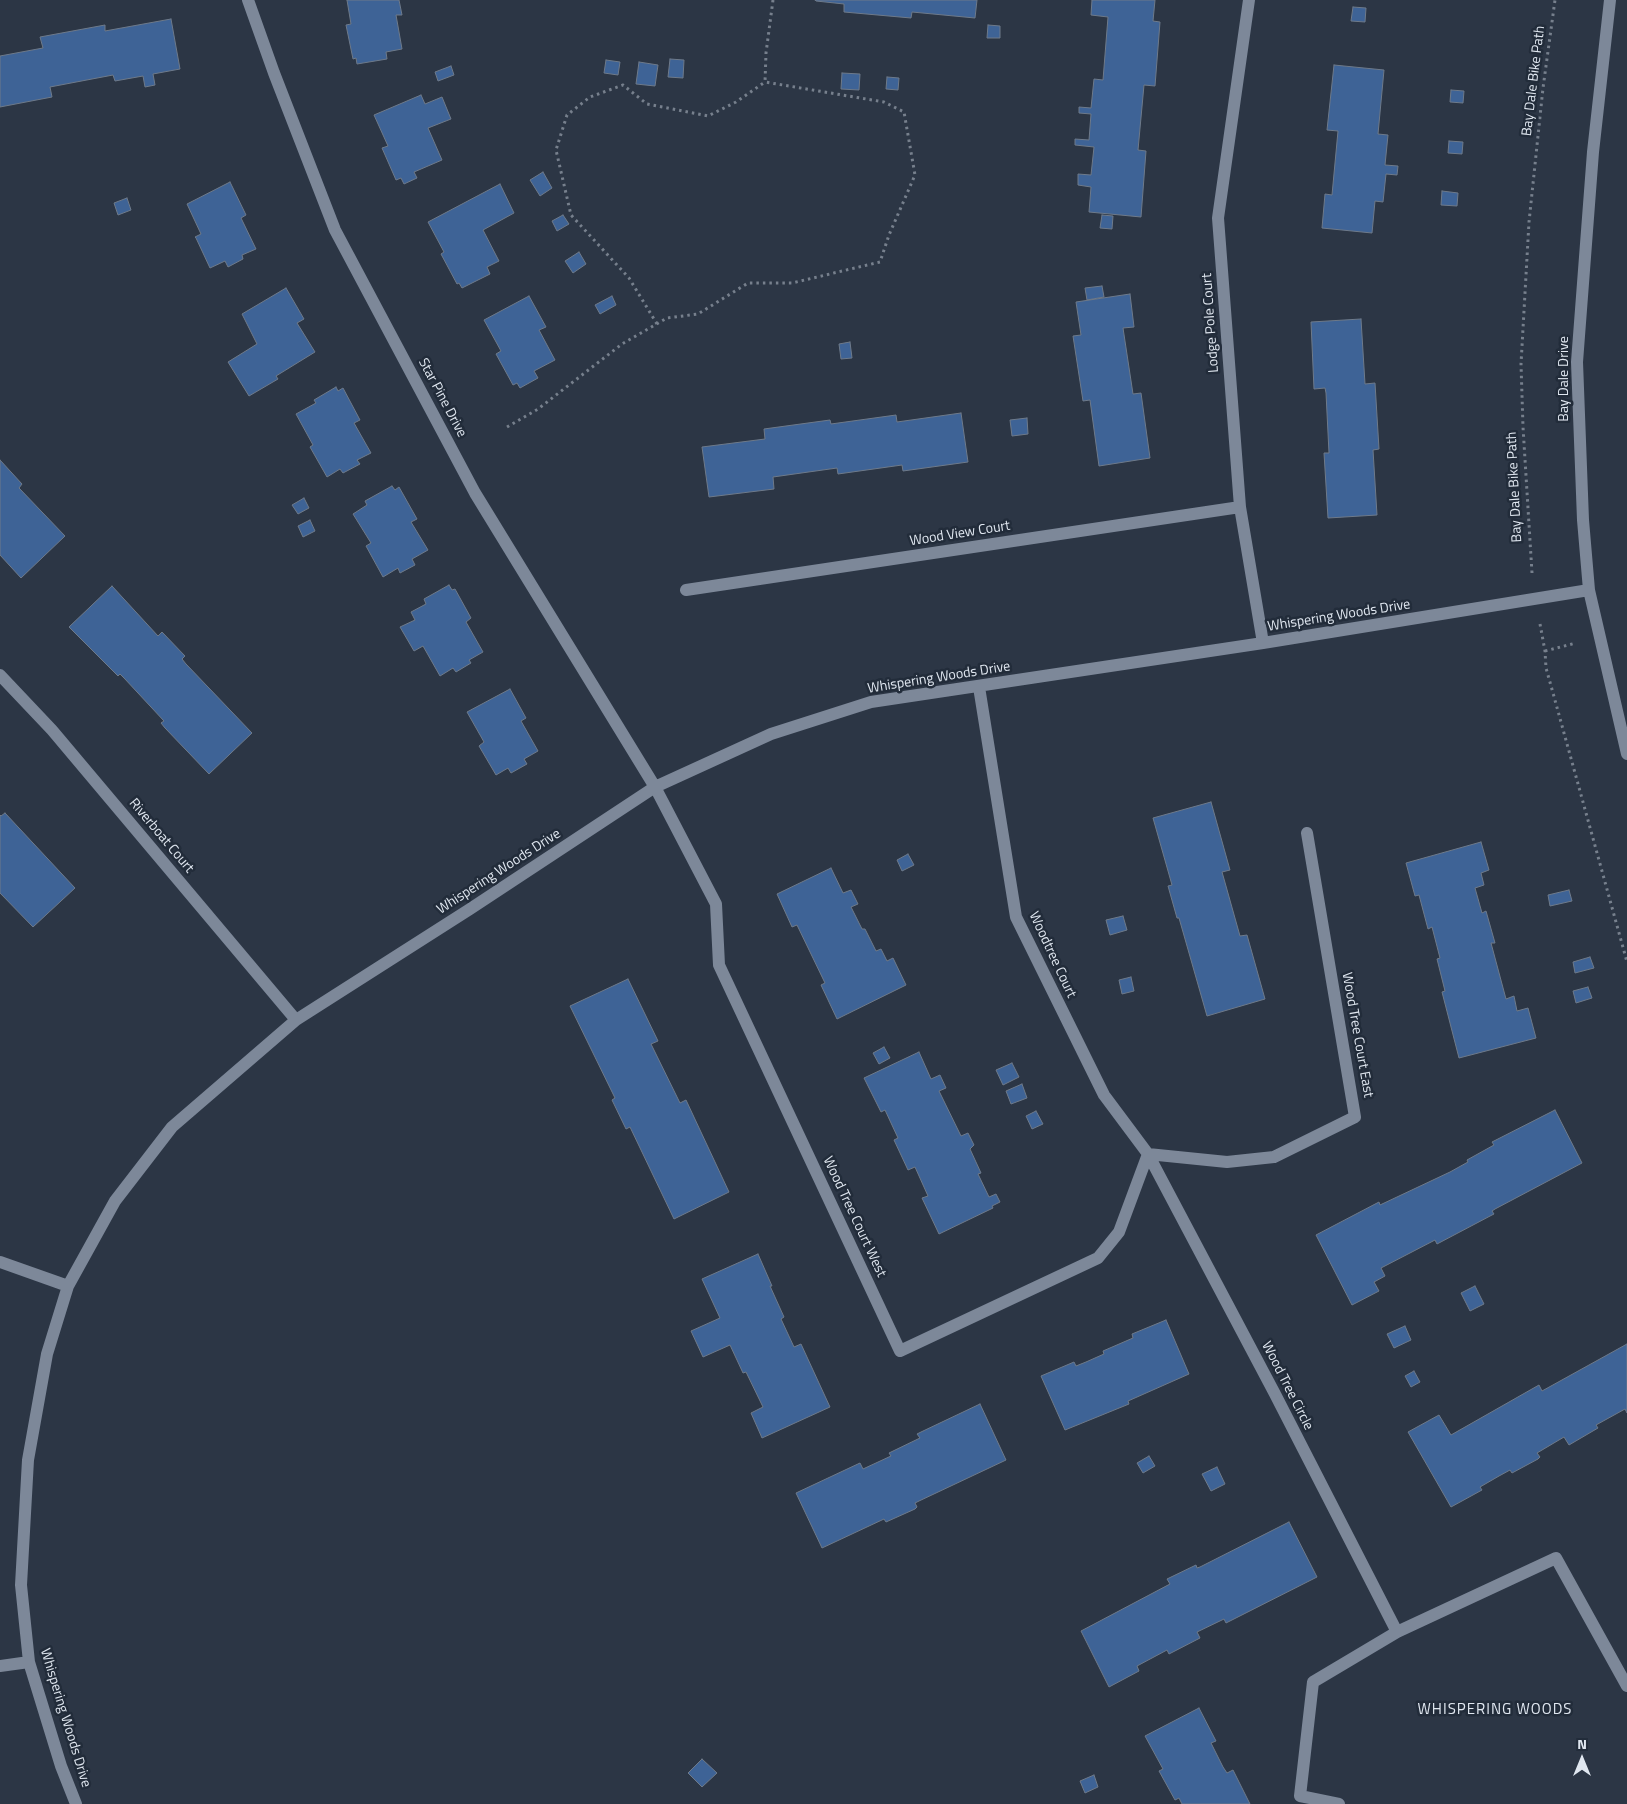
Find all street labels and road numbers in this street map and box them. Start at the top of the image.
street label: Bay Dale Bike Path [1519,25,1549,137]
street label: Lodge Pole Court [1199,273,1223,373]
street label: Bay Dale Drive [1557,336,1573,422]
street label: Star Pine Drive [414,356,470,440]
street label: Bay Dale Bike Path [1504,431,1526,543]
street label: Wood View Court [909,518,1011,550]
street label: Whispering Woods Drive [1266,596,1412,636]
street label: Whispering Woods Drive [866,658,1012,698]
street label: Riverboat Court [125,795,197,877]
street label: Whispering Woods Drive [434,826,564,918]
street label: Woodtree Court [1025,909,1079,1001]
street label: Wood Tree Court East [1338,971,1376,1099]
street label: Wood Tree Court West [819,1154,889,1280]
street label: Wood Tree Circle [1257,1339,1317,1433]
street label: Whispering Woods Drive [36,1647,94,1789]

